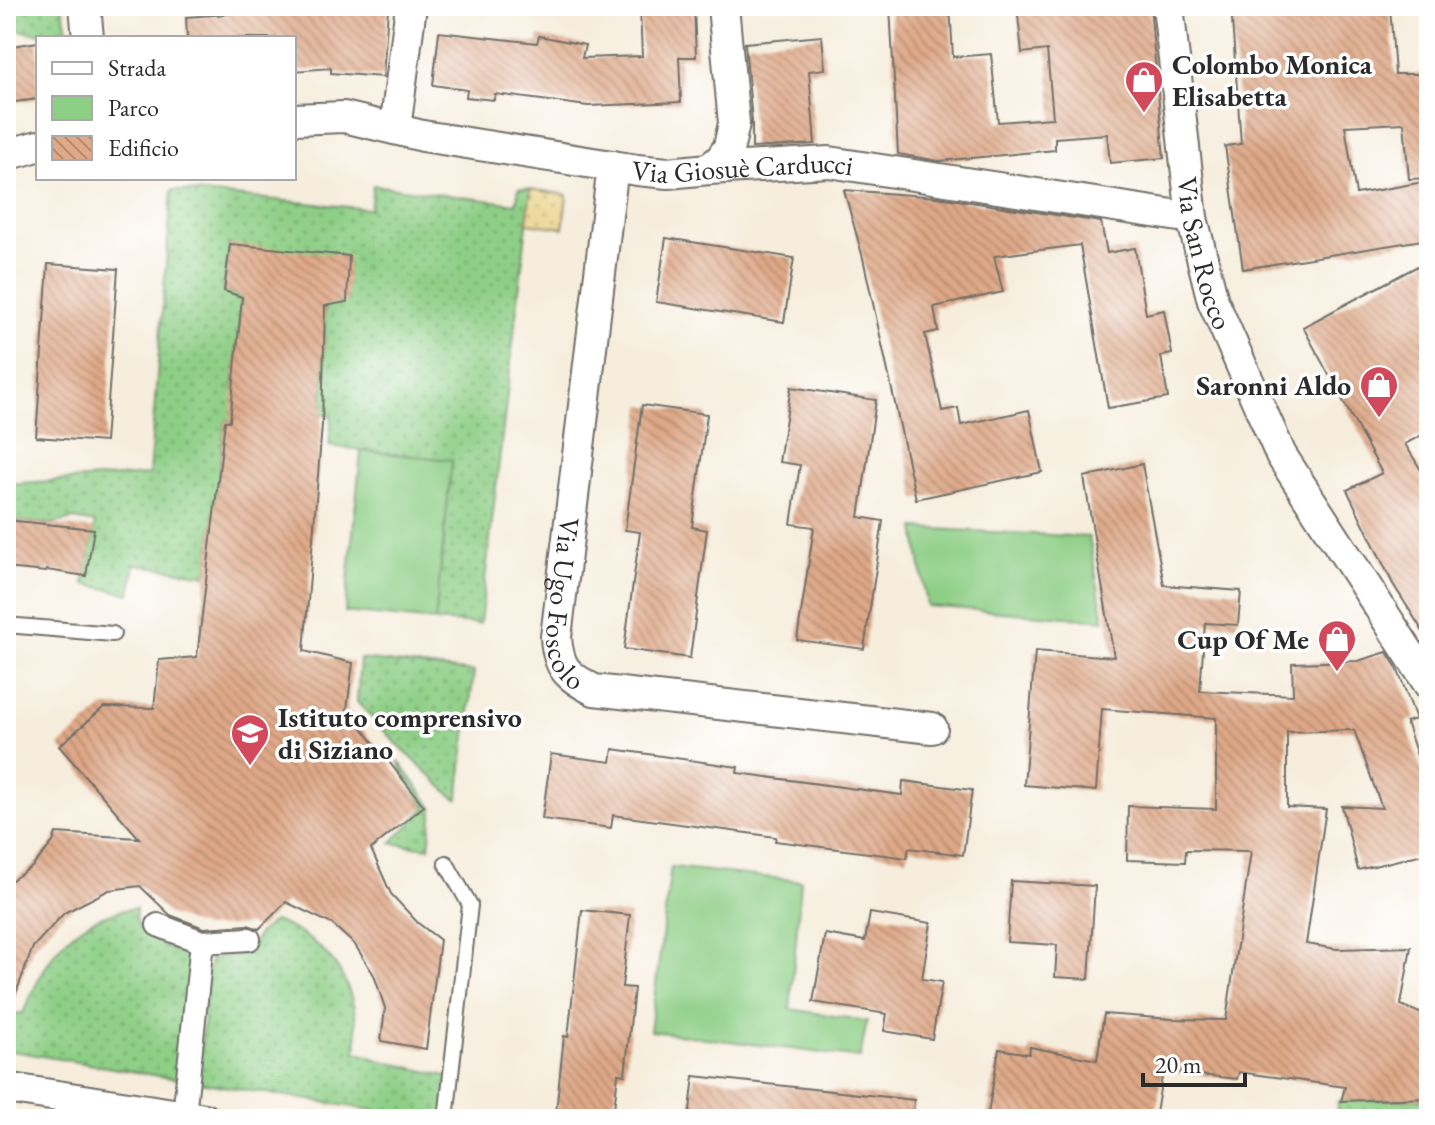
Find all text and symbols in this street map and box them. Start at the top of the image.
legend [36,36,296,180]
place label: Colombo Monica Elisabetta [1172,46,1373,114]
text: Strada [108,52,166,83]
shop icon: Colombo Monica Elisabetta [1123,59,1165,114]
text: Parco [108,92,159,123]
text: Edificio [108,132,179,163]
street label: Via Giosuè Carducci [630,143,856,191]
street label: Via San Rocco [1169,175,1241,335]
shop icon: Saronni Aldo [1358,364,1400,419]
place label: Saronni Aldo [1196,367,1351,403]
street label: Via Ugo Foscolo [538,515,592,698]
shop icon: Cup Of Me [1316,618,1358,673]
place label: Cup Of Me [1177,621,1309,657]
place label: Istituto comprensivo di Siziano [278,699,522,767]
school or university icon: Istituto comprensivo di Siziano [229,712,271,767]
scale bar [1143,1037,1245,1087]
text: 20 m [1155,1049,1202,1080]

